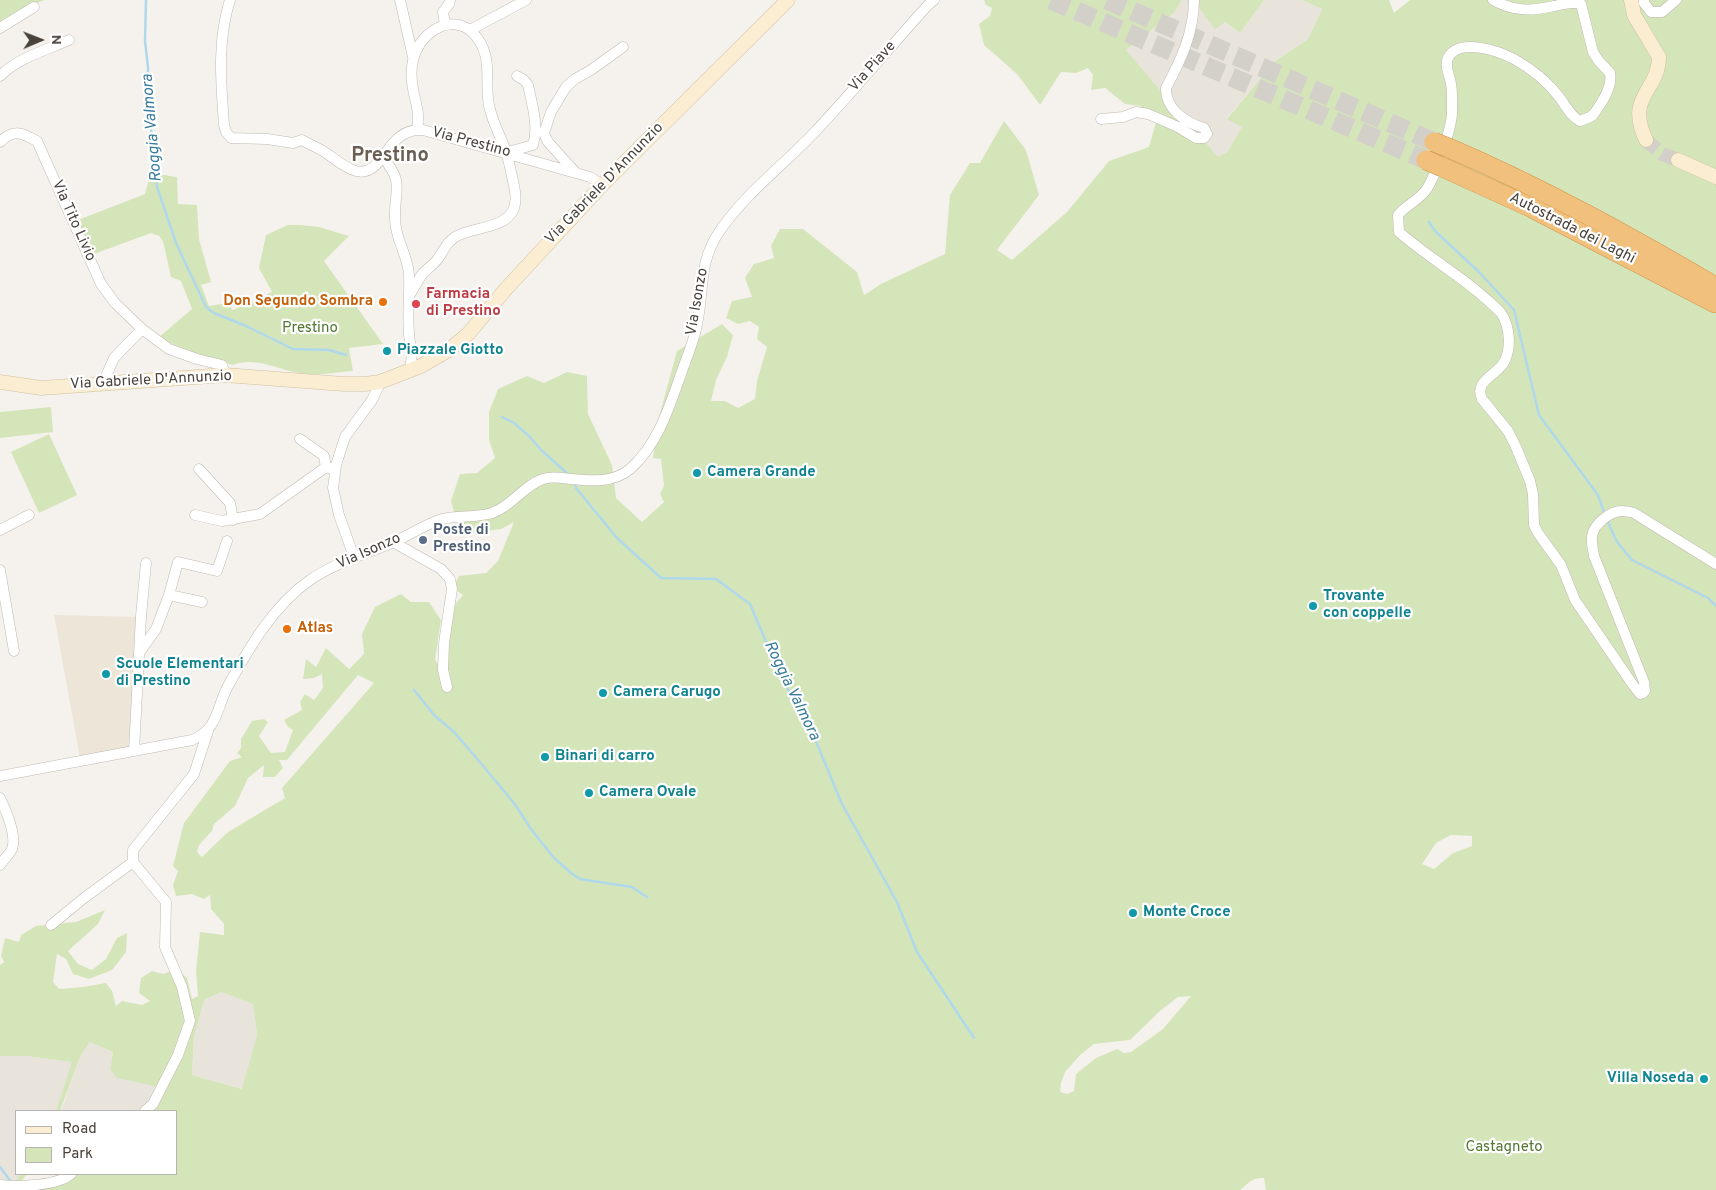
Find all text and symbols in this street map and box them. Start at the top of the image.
north arrow [15,15,65,65]
text: N [47,35,64,45]
street label: Via Piave [846,38,900,96]
water label: Roggia Valmora [139,73,167,183]
street label: Via Gabriele D'Annunzio [542,119,668,249]
street label: Via Prestino [430,124,512,162]
district label: Prestino [351,145,429,169]
street label: Via Tito Livio [47,178,99,264]
street label: Autostrada dei Laghi [1506,189,1638,269]
street label: Via Isonzo [683,267,713,337]
place label: Farmacia di Prestino [426,286,501,321]
place label: Don Segundo Sombra [223,293,373,311]
marker: Don Segundo Sombra [377,296,389,308]
marker: Farmacia di Prestino [410,298,422,310]
park label: Prestino [282,320,338,338]
place label: Piazzale Giotto [397,342,503,360]
marker: Piazzale Giotto [381,345,393,357]
street label: Via Gabriele D'Annunzio [70,368,232,394]
place label: Camera Grande [707,464,816,482]
marker: Camera Grande [691,467,703,479]
place label: Poste di Prestino [433,522,491,557]
street label: Via Isonzo [334,530,404,574]
marker: Poste di Prestino [417,534,429,546]
place label: Trovante con coppelle [1323,588,1411,623]
marker: Trovante con coppelle [1307,600,1319,612]
place label: Atlas [297,620,333,638]
marker: Atlas [281,623,293,635]
water label: Roggia Valmora [759,638,823,744]
place label: Scuole Elementari di Prestino [116,656,244,691]
marker: Scuole Elementari di Prestino [100,668,112,680]
place label: Camera Carugo [613,684,721,702]
marker: Camera Carugo [597,687,609,699]
place label: Binari di carro [555,748,655,766]
marker: Binari di carro [539,751,551,763]
place label: Camera Ovale [599,784,696,802]
marker: Camera Ovale [583,787,595,799]
place label: Monte Croce [1143,904,1231,922]
marker: Monte Croce [1127,907,1139,919]
place label: Villa Noseda [1607,1070,1694,1088]
marker: Villa Noseda [1698,1073,1710,1085]
legend [15,1110,178,1175]
text: Road [62,1120,97,1139]
park label: Castagneto [1465,1139,1543,1157]
text: Park [62,1145,93,1164]

